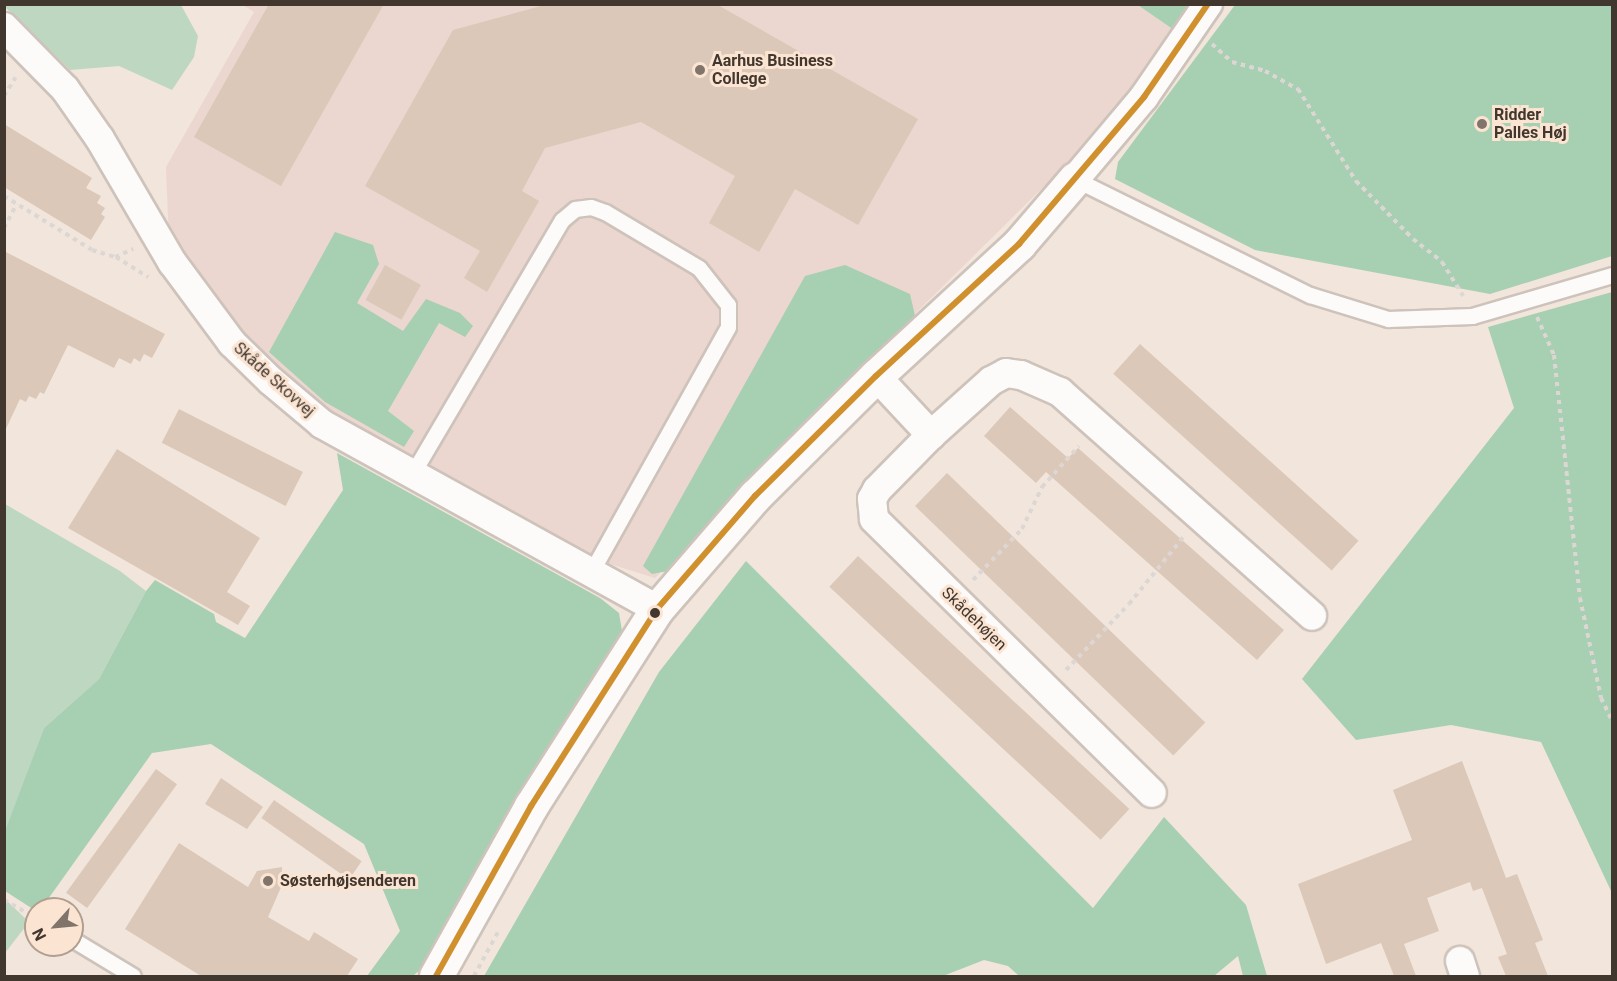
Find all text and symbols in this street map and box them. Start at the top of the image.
place label: Aarhus Business College [712,51,833,89]
marker: Aarhus Business College [693,63,707,77]
place label: Ridder Palles Høj [1494,105,1567,143]
marker: Ridder Palles Høj [1475,117,1489,131]
street label: Skåde Skovvej [230,339,318,421]
street label: Skådehøjen [938,583,1010,655]
unlabelled marker [649,607,661,619]
place label: Søsterhøjsenderen [280,871,416,891]
marker: Søsterhøjsenderen [261,874,275,888]
north arrow [24,897,84,957]
text: N [28,925,50,944]

